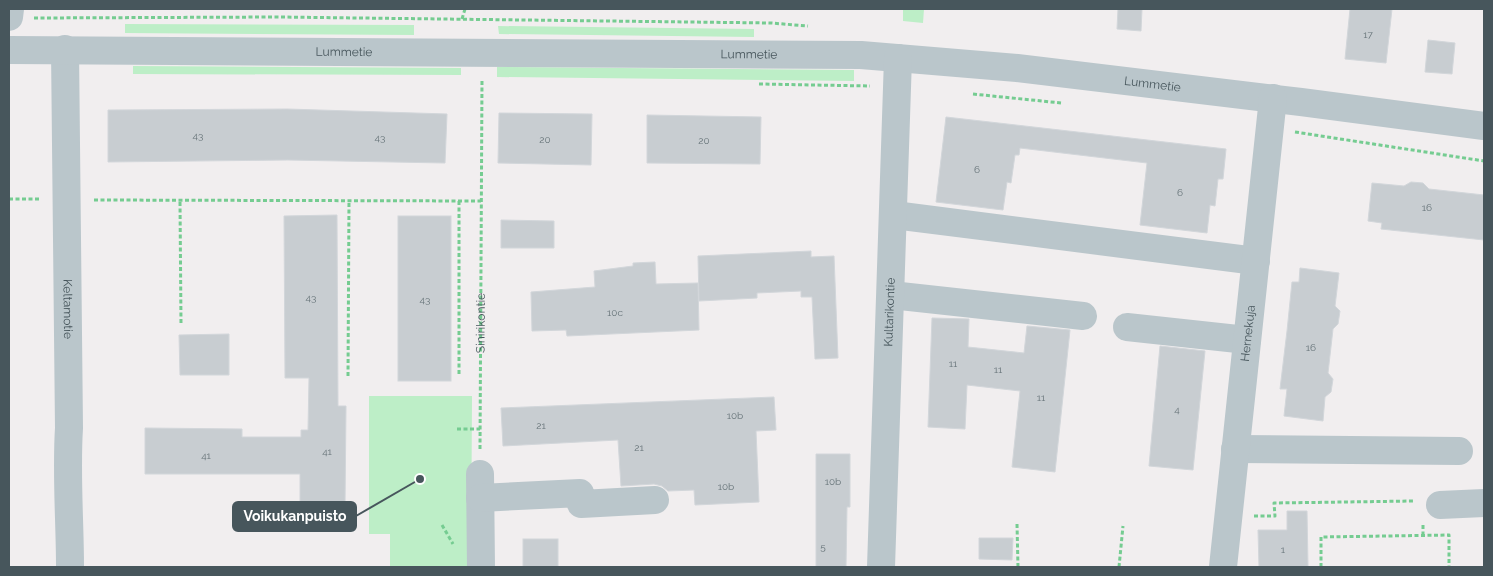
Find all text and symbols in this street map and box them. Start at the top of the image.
house number: 17 [1363,29,1373,40]
street label: Lummetie [316,45,372,59]
street label: Lummetie [721,47,777,62]
street label: Lummetie [1123,74,1182,95]
house number: 43 [193,130,203,141]
house number: 43 [375,132,385,143]
house number: 20 [539,134,551,145]
house number: 20 [698,135,710,146]
house number: 6 [974,164,980,175]
house number: 6 [1177,187,1183,198]
house number: 16 [1422,202,1432,213]
street label: Kultarikontie [881,277,898,347]
street label: Keltamotie [60,279,75,339]
house number: 43 [306,292,316,303]
street label: Sinirikontie [474,293,488,353]
house number: 43 [420,294,430,305]
street label: Hernekuja [1238,304,1258,362]
house number: 10c [607,307,623,318]
house number: 16 [1306,342,1316,353]
house number: 11 [949,358,958,369]
house number: 11 [994,364,1003,375]
house number: 11 [1037,392,1046,403]
house number: 4 [1174,404,1180,415]
house number: 10b [727,410,743,421]
house number: 21 [536,420,546,431]
house number: 21 [634,442,644,453]
house number: 41 [322,446,333,457]
house number: 41 [201,450,212,461]
house number: 10b [825,476,841,487]
house number: 10b [718,481,734,492]
callout: Voikukanpuisto [233,502,356,531]
text: Voikukanpuisto [243,508,347,524]
house number: 5 [820,541,826,552]
house number: 1 [1281,544,1286,555]

